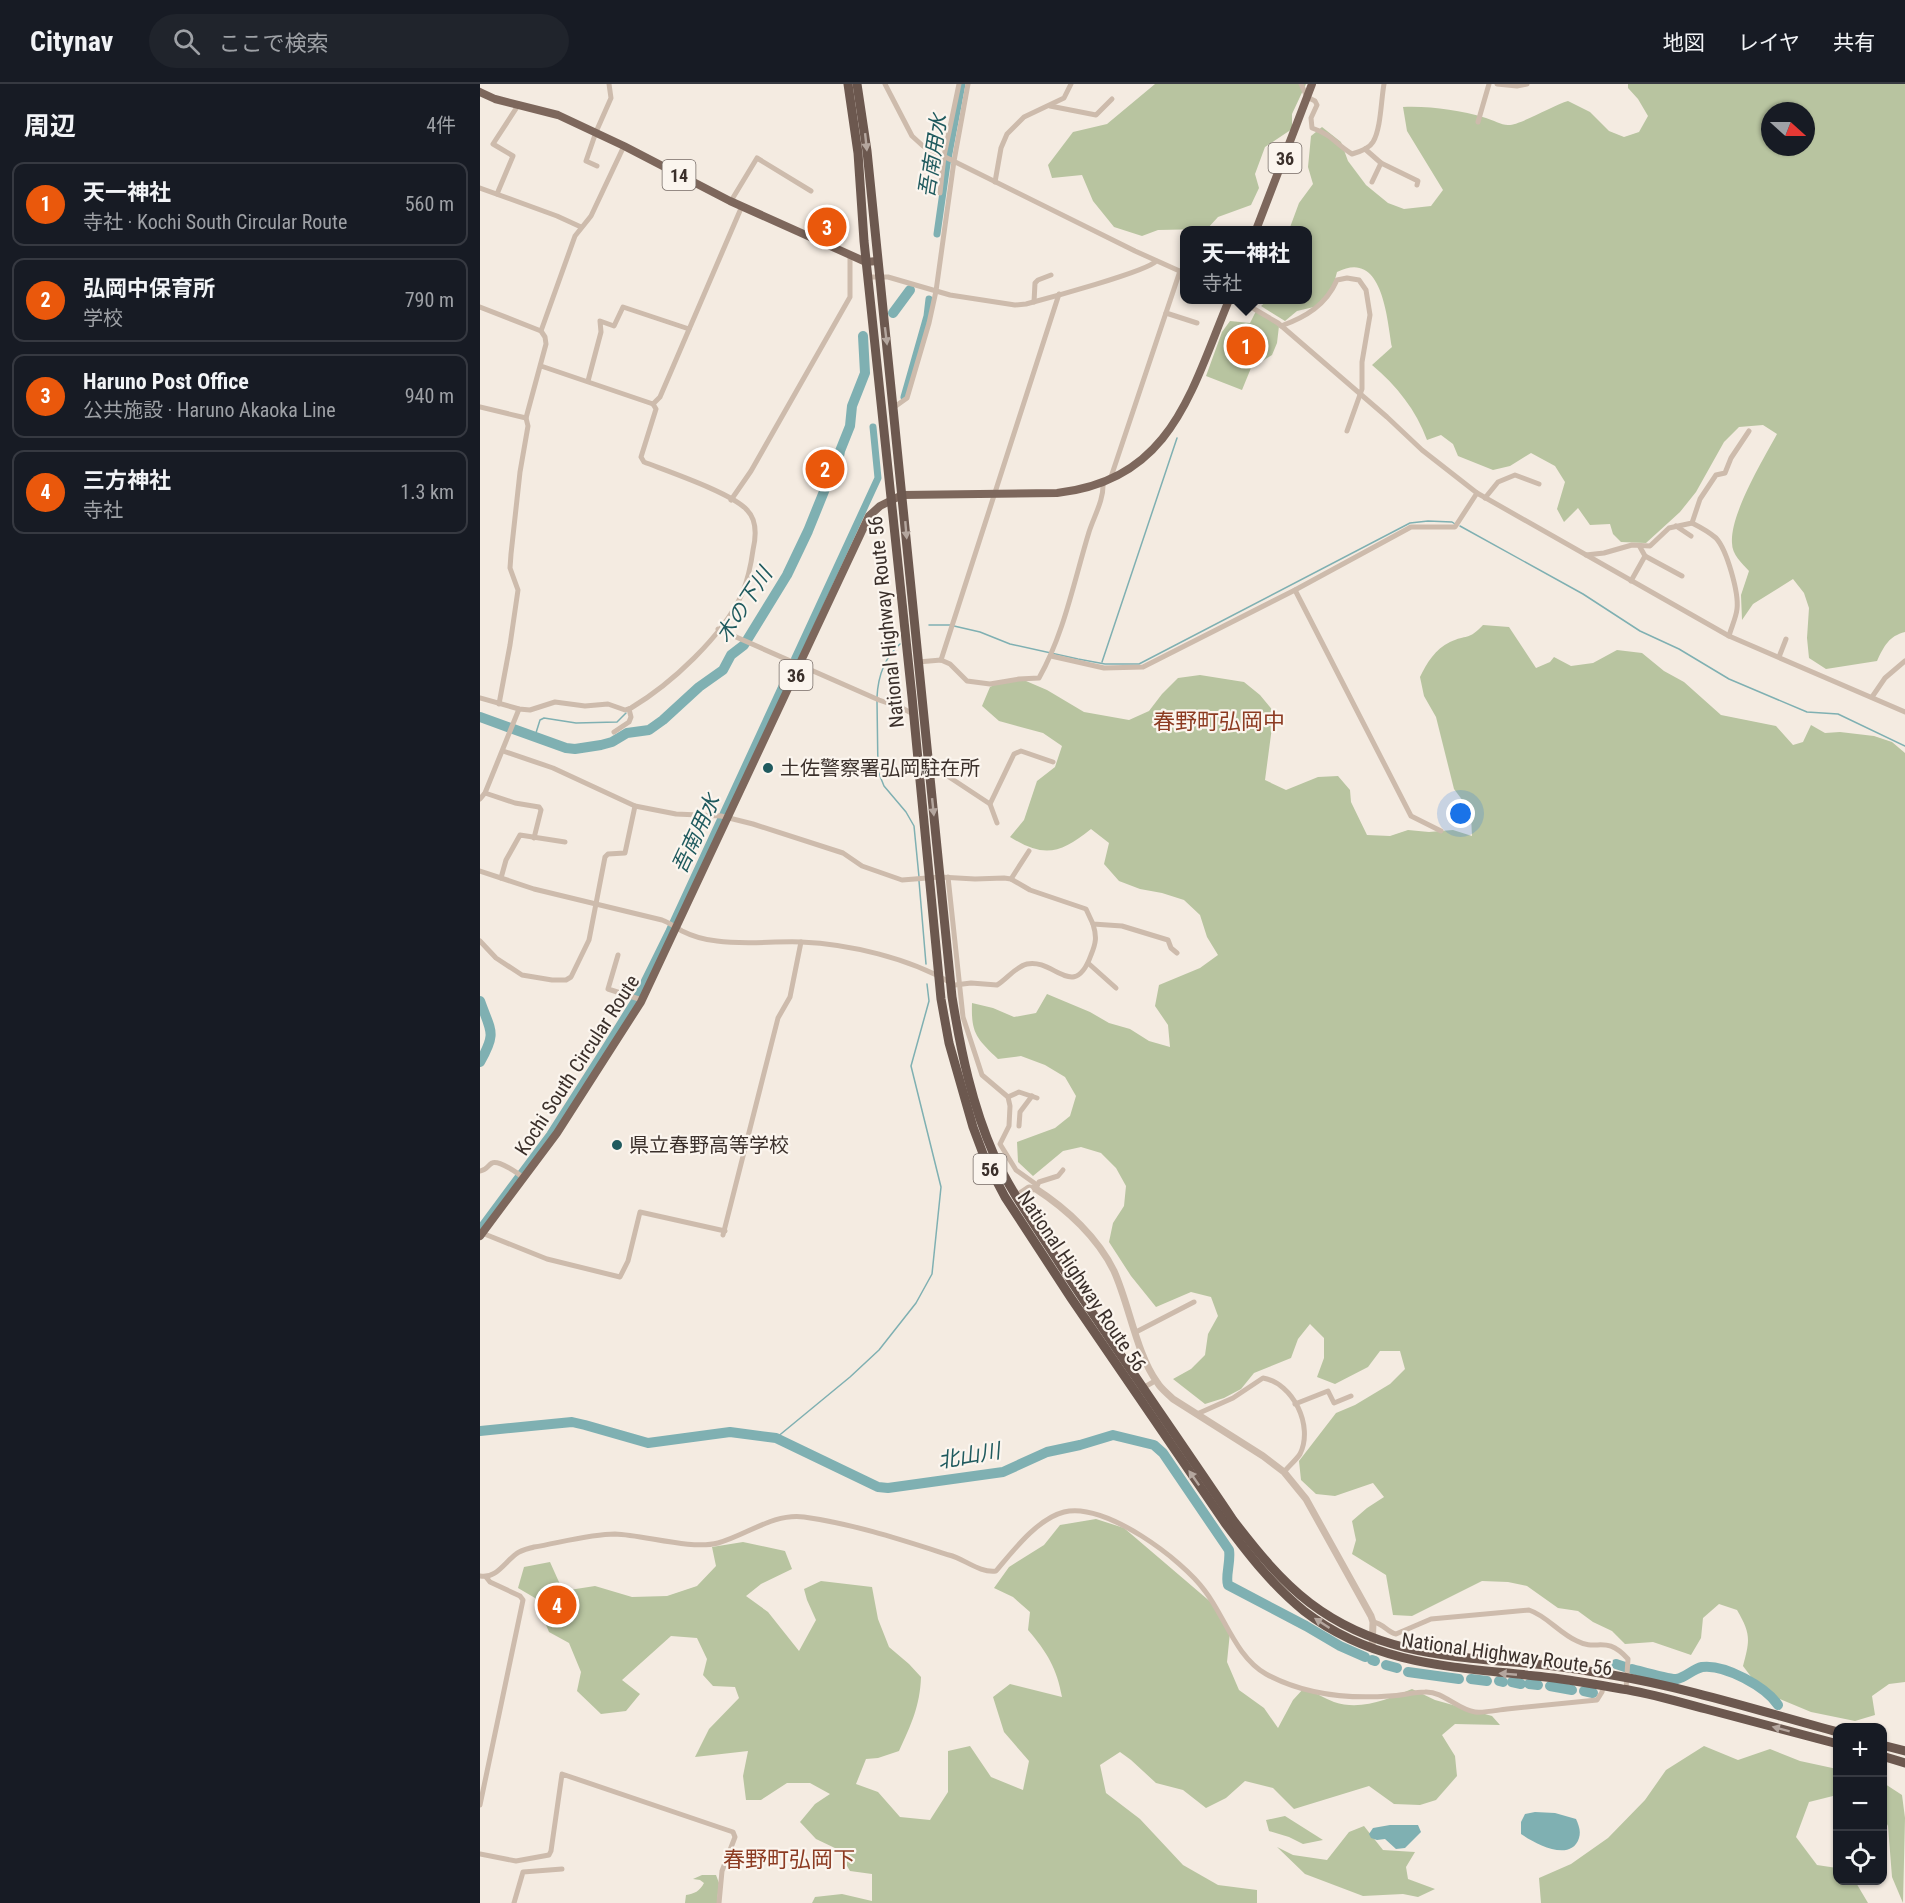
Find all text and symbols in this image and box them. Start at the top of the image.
search box [149,14,569,68]
text: Citynav [30,25,113,58]
icon: search [170,25,203,58]
text: ここで検索 [218,31,328,56]
text: 地図 [1663,31,1705,55]
text: レイヤ [1738,31,1800,55]
text: 共有 [1833,31,1875,55]
north arrow [1761,102,1815,156]
text: 周辺 [24,111,76,141]
water label: 吾南用水 [915,111,952,199]
text: 4件 [426,113,456,137]
one-way arrow [861,132,870,151]
road number: 36 [1268,143,1302,173]
road number: 14 [662,160,696,190]
text: 天一神社 [83,180,171,205]
text: 1 [40,192,51,216]
text: 560 m [405,192,454,216]
pin: 3 [808,204,846,250]
text: 寺社 · Kochi South Circular Route [83,210,347,234]
popup [1180,226,1312,304]
text: 天一神社 [1202,241,1290,266]
text: 寺社 [1202,271,1242,295]
text: 弘岡中保育所 [83,276,215,301]
text: 2 [40,288,51,312]
text: 790 m [405,288,454,312]
text: 学校 [83,306,123,330]
pin: 1 [1226,324,1266,368]
one-way arrow [881,326,890,345]
text: Haruno Post Office [83,369,249,394]
text: 3 [40,384,51,408]
text: 940 m [405,384,454,408]
text: 公共施設 · Haruno Akaoka Line [83,398,336,422]
pin: 2 [806,446,844,492]
text: 三方神社 [83,468,171,493]
text: 4 [40,480,51,504]
text: 1.3 km [400,480,454,504]
text: 寺社 [83,498,123,522]
street label: National Highway Route 56 [863,515,909,729]
one-way arrow [901,520,911,539]
water label: 木の下川 [711,562,778,647]
road number: 36 [780,660,812,690]
district label: 春野町弘岡中 [1153,709,1285,734]
place label: 土佐警察署弘岡駐在所 [780,756,980,780]
marker: 土佐警察署弘岡駐在所 [761,761,775,775]
water label: 吾南用水 [667,789,725,877]
one-way arrow [928,798,938,817]
your location [1446,799,1475,828]
street label: Kochi South Circular Route [510,970,644,1160]
place label: 県立春野高等学校 [629,1133,789,1157]
marker: 県立春野高等学校 [610,1138,624,1152]
road number: 56 [974,1154,1006,1184]
street label: National Highway Route 56 [1013,1186,1151,1376]
water label: 北山川 [936,1438,1004,1473]
one-way arrow [1189,1470,1200,1486]
pin: 4 [538,1582,577,1628]
one-way arrow [1314,1617,1331,1628]
street label: National Highway Route 56 [1400,1627,1614,1681]
one-way arrow [1499,1669,1518,1679]
map controls [1833,1723,1887,1885]
button: + [1833,1723,1887,1777]
one-way arrow [1772,1724,1790,1733]
button: − [1833,1777,1887,1831]
button: locate [1833,1831,1887,1885]
district label: 春野町弘岡下 [723,1847,855,1872]

